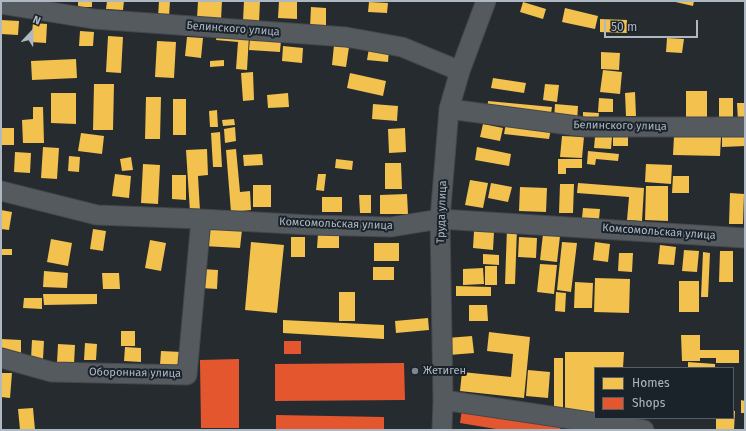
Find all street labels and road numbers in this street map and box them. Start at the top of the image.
street label: Белинского улица [186,19,280,39]
street label: Белинского улица [573,119,667,133]
street label: Труда улица [434,180,450,244]
street label: Комсомольская улица [279,215,393,233]
street label: Комсомольская улица [602,221,716,243]
street label: Оборонная улица [89,366,181,380]

